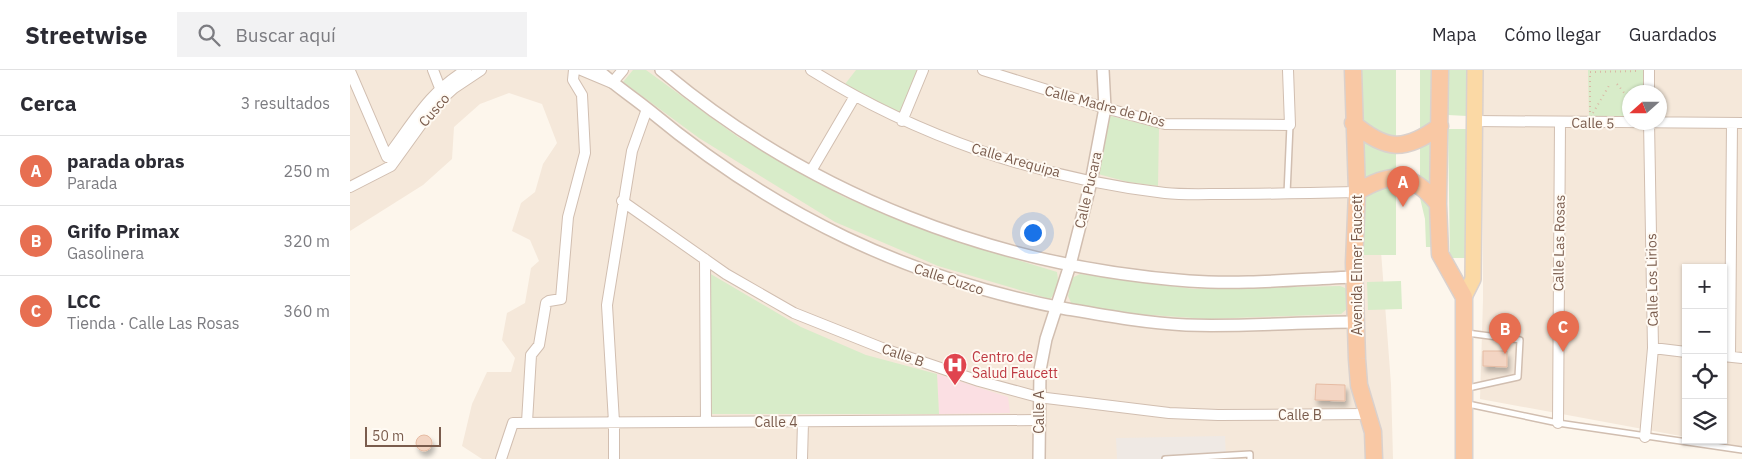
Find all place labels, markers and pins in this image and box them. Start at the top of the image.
pin: A [1387,166,1419,207]
pin: C [1547,311,1579,352]
pin: B [1489,313,1521,354]
place label: Centro de Salud Faucett [972,348,1058,382]
hospital icon: Centro de Salud Faucett [942,352,968,386]

